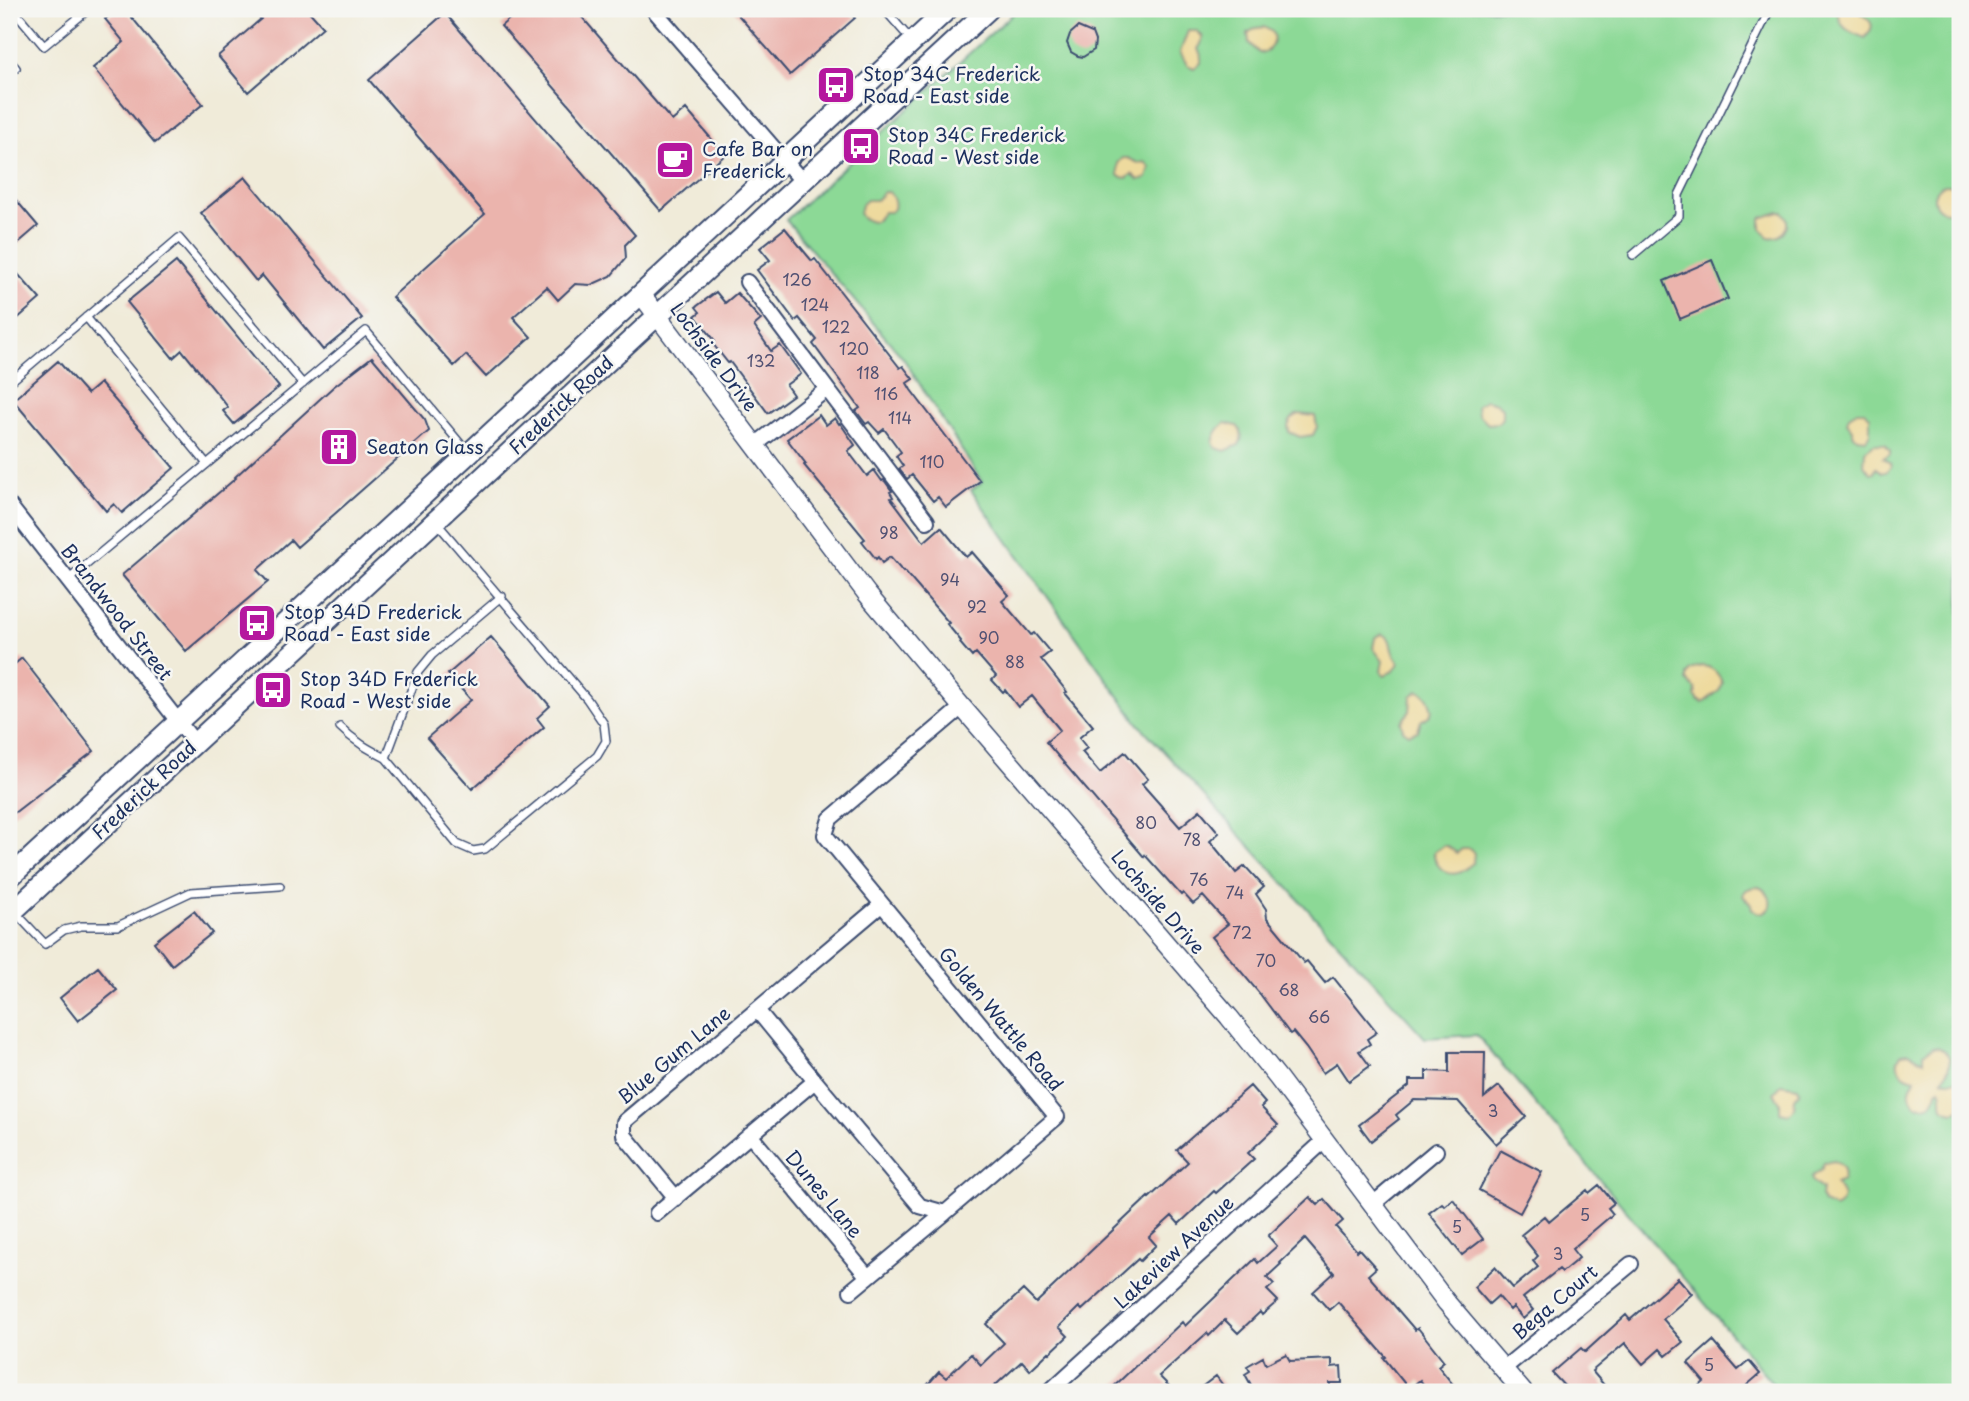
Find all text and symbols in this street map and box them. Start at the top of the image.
place label: Stop 34C Frederick Road - East side [863,59,1041,109]
bus stop icon: Stop 34C Frederick Road - East side [815,64,857,106]
place label: Stop 34C Frederick Road - West side [888,120,1066,170]
bus stop icon: Stop 34C Frederick Road - West side [840,125,882,167]
place label: Cafe Bar on Frederick [702,134,813,184]
cafe icon: Cafe Bar on Frederick [654,139,696,181]
house number: 126 [782,267,812,291]
house number: 124 [801,292,829,316]
street label: Lochside Drive [664,296,765,417]
house number: 122 [822,314,850,338]
house number: 120 [839,336,869,360]
street label: Frederick Road [502,348,619,460]
house number: 132 [747,348,775,372]
house number: 118 [856,360,880,384]
house number: 116 [874,381,898,405]
house number: 114 [888,405,912,429]
building icon: Seaton Glass [318,426,360,468]
place label: Seaton Glass [366,432,484,460]
house number: 110 [919,449,945,473]
house number: 98 [879,520,899,544]
street label: Brandwood Street [55,537,180,686]
house number: 94 [940,567,960,591]
house number: 92 [967,594,987,618]
place label: Stop 34D Frederick Road - East side [284,597,462,647]
bus stop icon: Stop 34D Frederick Road - East side [236,602,278,644]
house number: 90 [978,625,1000,649]
house number: 88 [1005,649,1025,673]
place label: Stop 34D Frederick Road - West side [300,664,478,714]
bus stop icon: Stop 34D Frederick Road - West side [252,669,294,711]
street label: Frederick Road [85,733,202,845]
house number: 80 [1135,810,1157,834]
house number: 78 [1183,827,1201,851]
street label: Lochside Drive [1105,843,1212,960]
house number: 76 [1189,867,1209,891]
house number: 74 [1226,880,1244,904]
house number: 72 [1232,920,1252,944]
street label: Golden Wattle Road [933,940,1071,1097]
house number: 70 [1256,948,1276,972]
house number: 68 [1278,977,1300,1001]
street label: Blue Gum Lane [611,998,736,1110]
house number: 66 [1308,1004,1330,1028]
house number: 3 [1488,1098,1498,1122]
street label: Dunes Lane [779,1143,870,1244]
street label: Lakeview Avenue [1107,1188,1240,1314]
house number: 5 [1580,1202,1590,1226]
house number: 5 [1452,1214,1462,1238]
house number: 3 [1553,1241,1563,1265]
street label: Bega Court [1506,1257,1603,1345]
house number: 5 [1704,1352,1714,1376]

